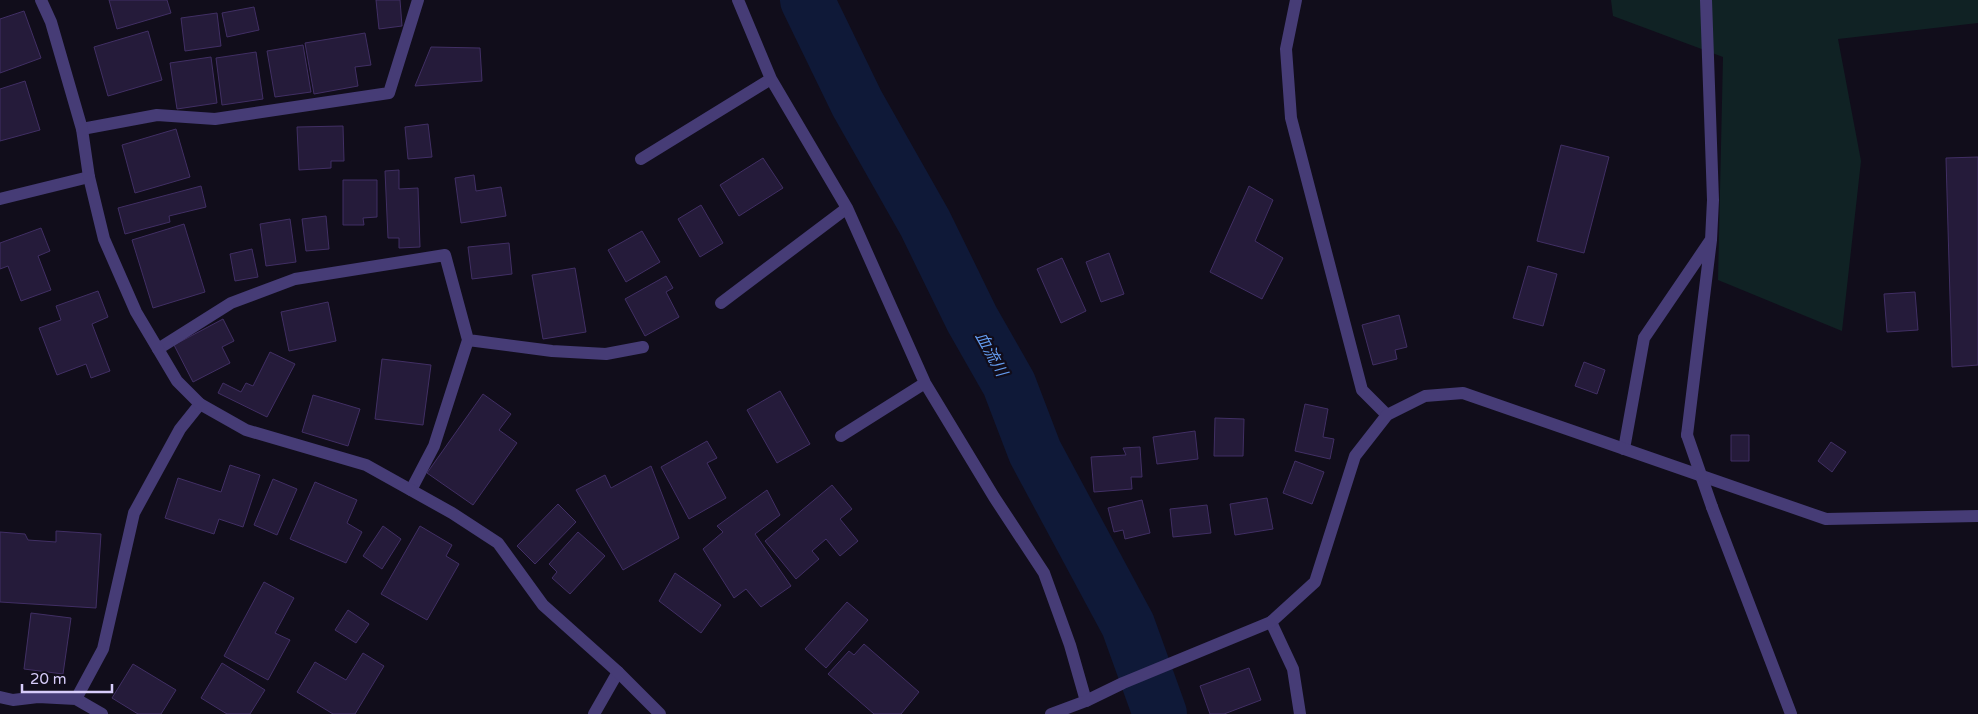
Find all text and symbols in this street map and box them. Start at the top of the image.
water label: 血流川 [971,328,1012,382]
scale bar [22,662,112,694]
text: 20 m [30,670,67,688]

